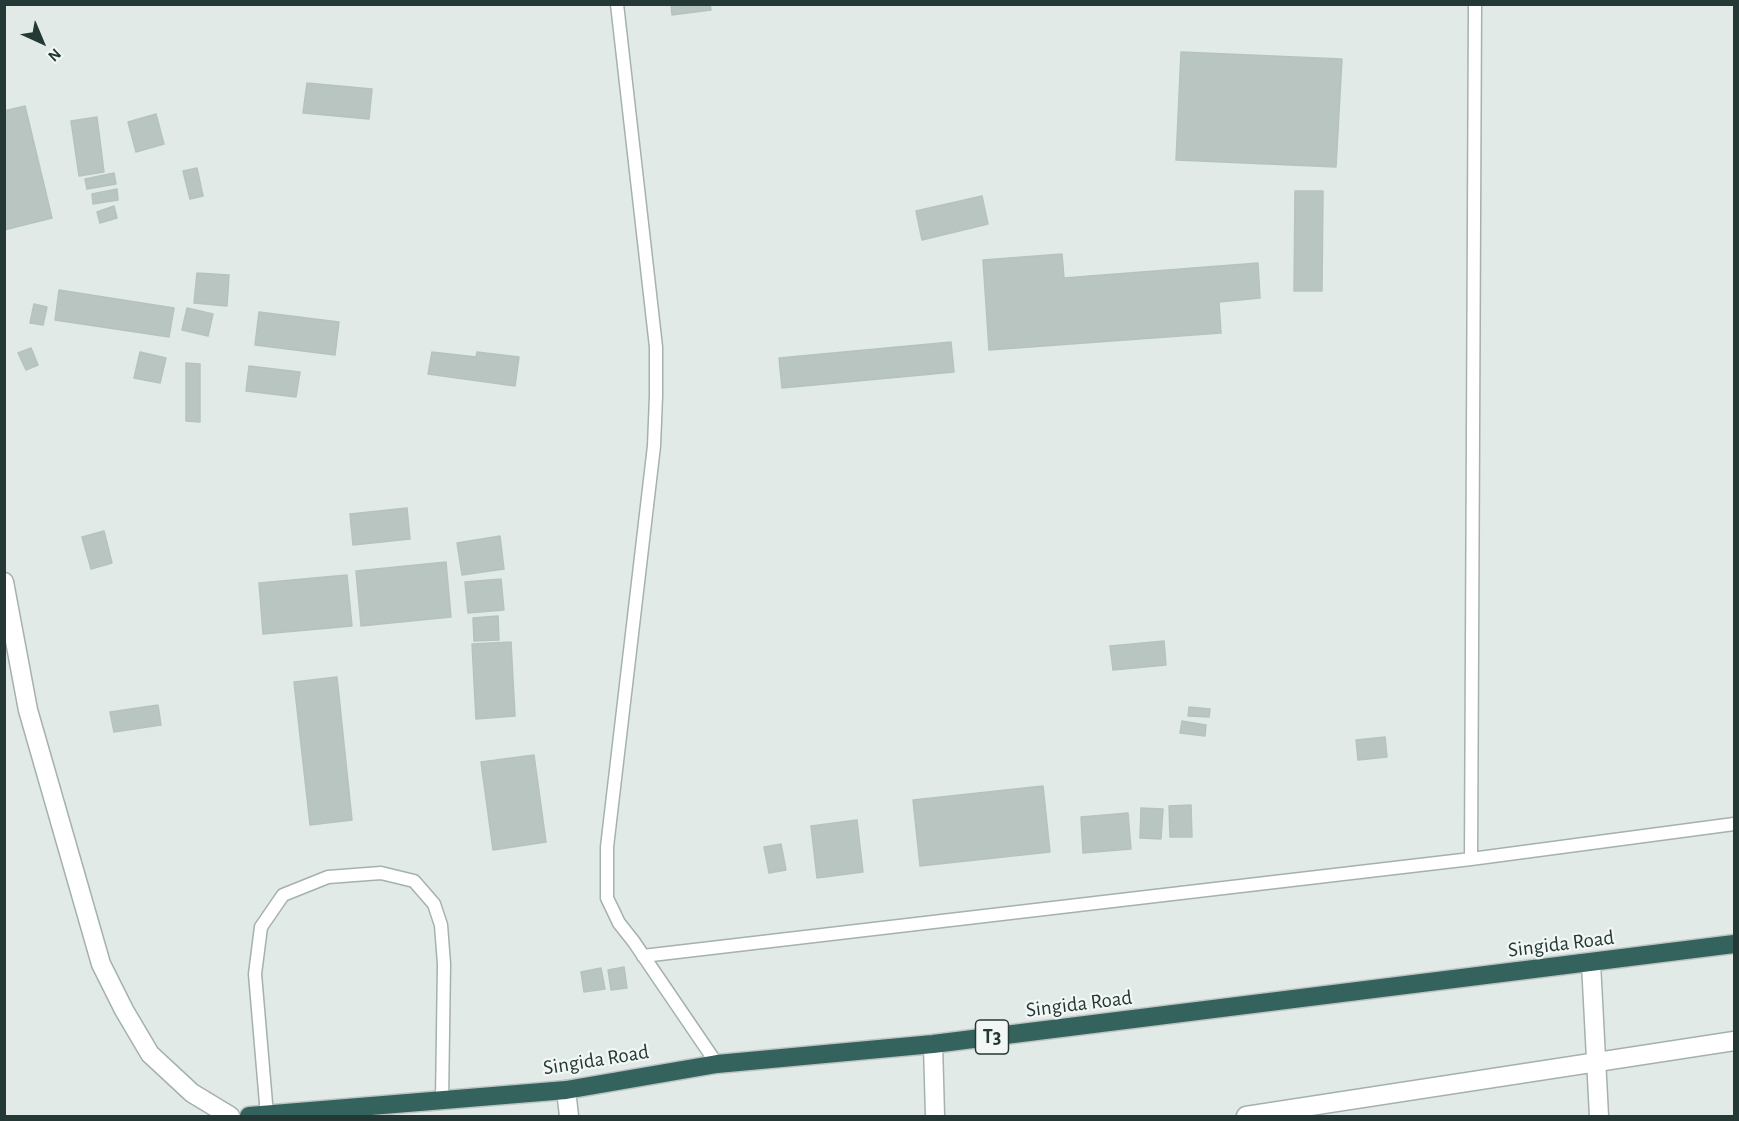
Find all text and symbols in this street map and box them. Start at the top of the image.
north arrow [12,12,72,72]
text: N [45,45,64,65]
street label: Singida Road [1506,925,1616,963]
street label: Singida Road [1024,985,1134,1023]
road number: T3 [976,1020,1008,1054]
street label: Singida Road [541,1039,651,1081]

